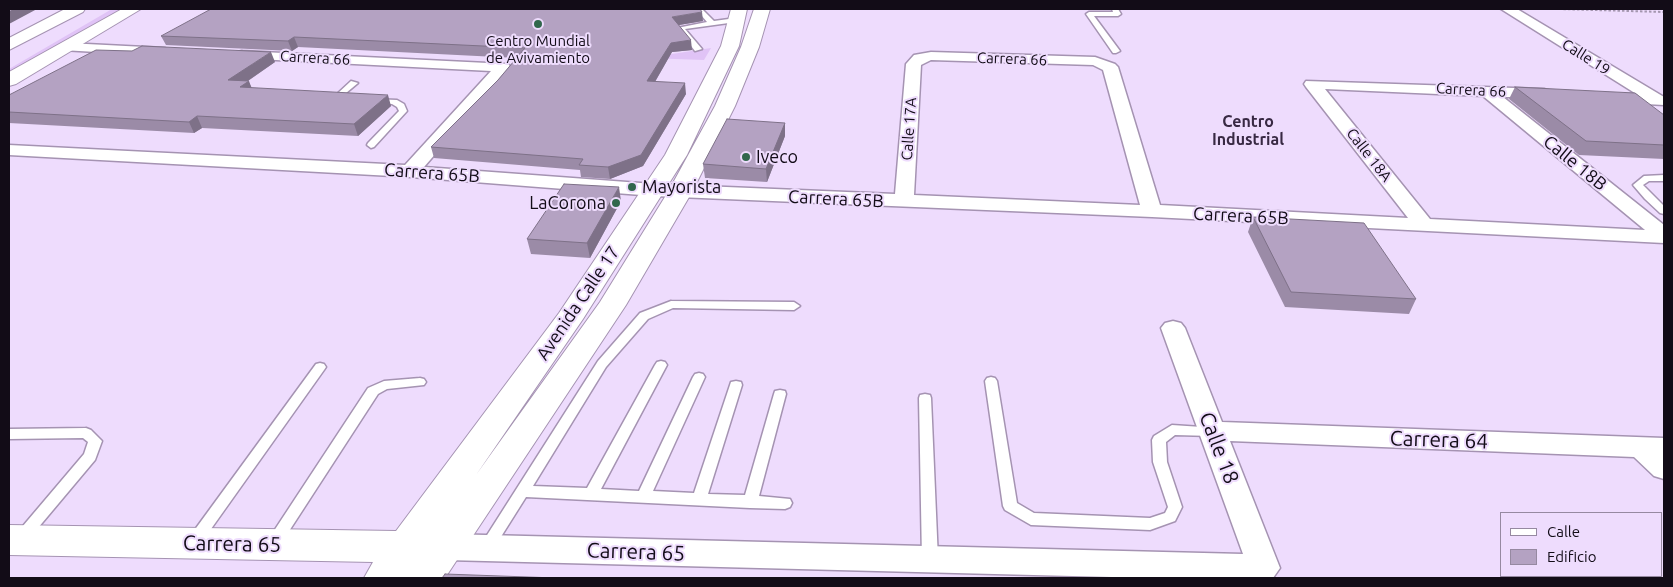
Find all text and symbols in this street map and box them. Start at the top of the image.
marker: Centro Mundial de Avivamiento [532,18,544,30]
place label: Centro Mundial de Avivamiento [486,32,590,67]
street label: Calle 19 [1559,35,1613,79]
street label: Carrera 66 [279,47,351,69]
street label: Carrera 66 [977,49,1047,69]
street label: Carrera 66 [1435,79,1507,101]
street label: Calle 17A [898,97,920,161]
district label: Centro Industrial [1212,112,1284,150]
street label: Calle 18A [1342,125,1396,185]
street label: Calle 18B [1539,131,1611,195]
place label: Iveco [756,146,798,168]
marker: Iveco [740,151,752,163]
street label: Carrera 65B [383,159,481,187]
place label: Mayorista [642,176,721,198]
marker: Mayorista [626,181,638,193]
street label: Carrera 65B [788,186,884,212]
place label: LaCorona [529,192,606,214]
marker: LaCorona [610,197,622,209]
street label: Carrera 65B [1193,203,1289,229]
street label: Avenida Calle 17 [532,242,624,364]
street label: Calle 18 [1194,409,1244,487]
street label: Carrera 64 [1389,426,1489,454]
legend [1500,512,1663,577]
text: Calle [1547,523,1580,540]
street label: Carrera 65 [183,531,281,557]
street label: Carrera 65 [586,538,686,566]
text: Edificio [1547,548,1596,565]

